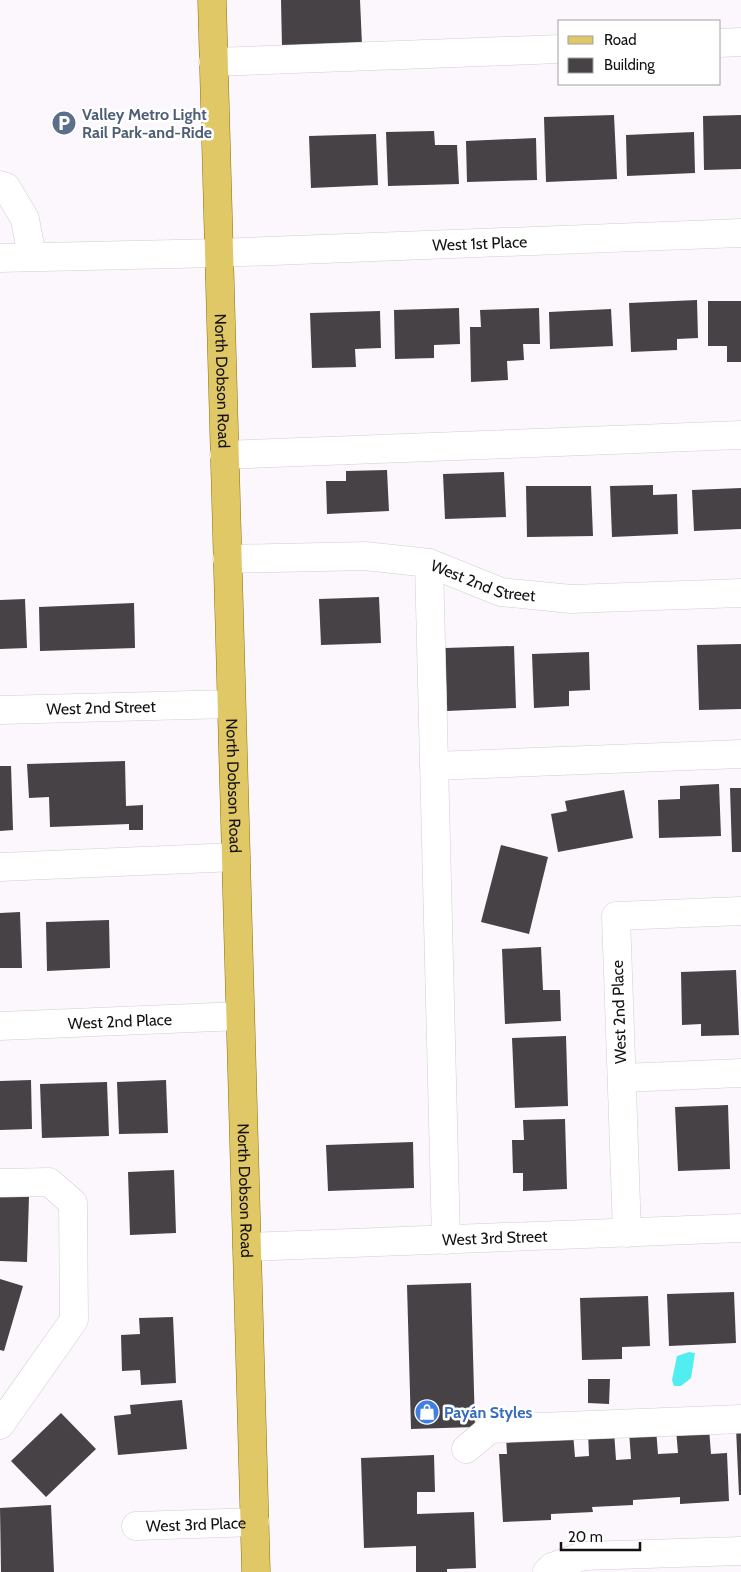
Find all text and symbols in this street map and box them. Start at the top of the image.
legend [558,20,721,85]
text: Road [604,31,637,49]
text: Building [604,56,655,74]
place label: Valley Metro Light Rail Park-and-Ride [82,105,212,142]
parking icon: Valley Metro Light Rail Park-and-Ride [51,110,77,136]
street label: West 1st Place [432,232,528,254]
street label: North Dobson Road [211,313,234,448]
street label: West 2nd Street [428,555,537,605]
street label: West 2nd Street [46,696,156,718]
street label: North Dobson Road [223,718,245,853]
street label: West 2nd Place [608,960,630,1064]
street label: West 2nd Place [67,1009,172,1033]
street label: North Dobson Road [234,1123,257,1258]
street label: West 3rd Street [442,1226,549,1249]
shop icon: Payán Styles [414,1399,440,1425]
place label: Payán Styles [444,1403,532,1422]
street label: West 3rd Place [146,1513,246,1535]
scale bar [561,1520,640,1552]
text: 20 m [568,1528,603,1546]

